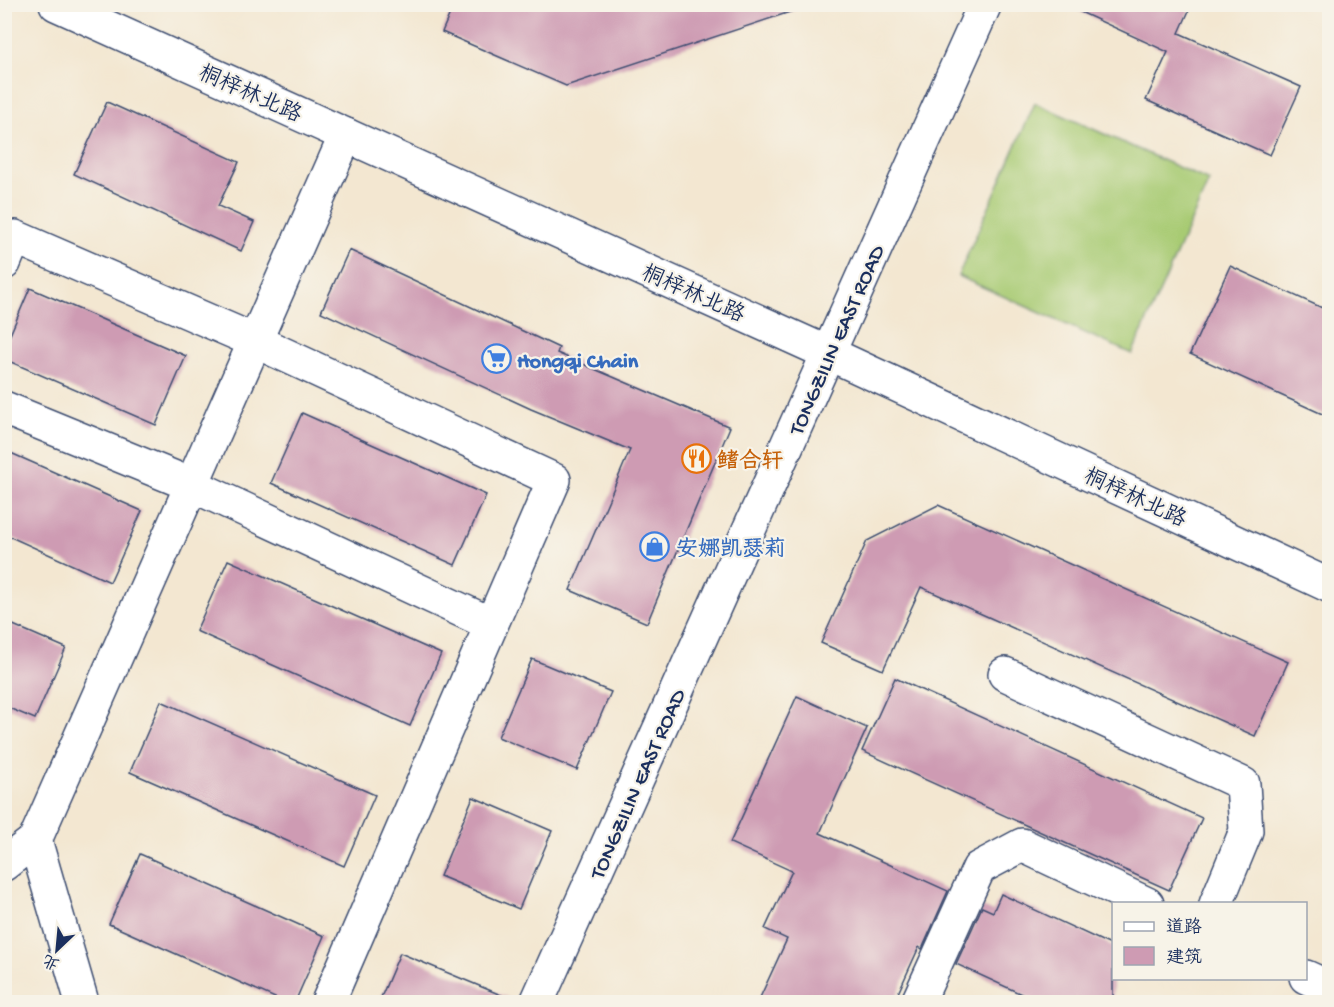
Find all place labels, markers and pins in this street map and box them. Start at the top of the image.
supermarket icon: Hongqi Chain [480,343,512,375]
place label: Hongqi Chain [517,350,639,376]
restaurant icon: 鳍合轩 [680,443,712,475]
place label: 鳍合轩 [717,448,783,476]
shop icon: 安娜凯瑟莉 [639,531,671,563]
place label: 安娜凯瑟莉 [676,536,786,564]

